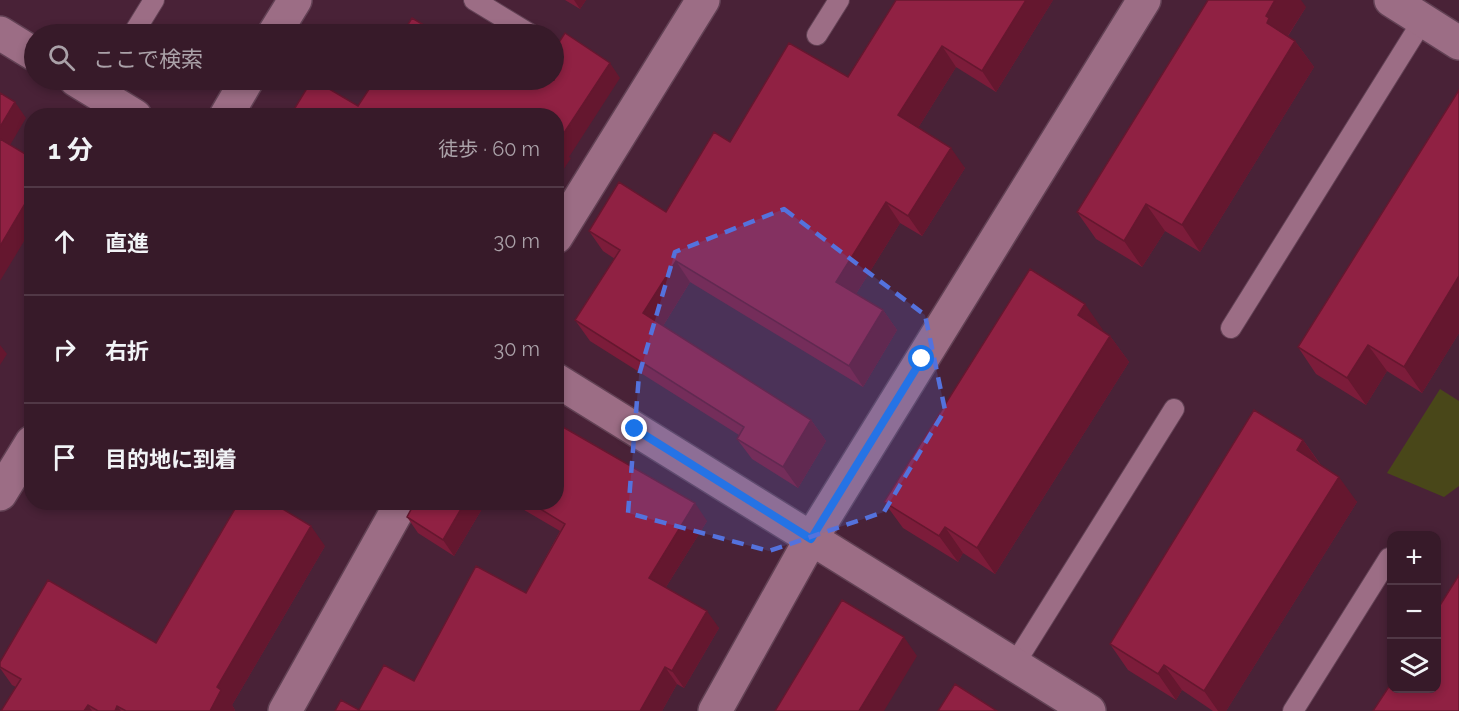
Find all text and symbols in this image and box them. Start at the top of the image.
search box [24,24,564,90]
icon: search [45,41,78,74]
text: ここで検索 [93,46,203,72]
text: 1 分 [48,135,93,165]
text: 徒歩 · 60 m [438,137,540,161]
icon: ahead [48,225,81,258]
text: 30 m [494,229,540,253]
text: 直進 [105,230,149,256]
icon: right [48,333,81,366]
text: 30 m [494,337,540,361]
text: 右折 [105,338,149,364]
route start [908,345,934,371]
route end [621,415,647,441]
icon: arrive [48,441,81,474]
text: 目的地に到着 [105,446,237,472]
map controls [1387,531,1441,693]
button: + [1387,531,1441,585]
button: − [1387,585,1441,639]
button: layers [1387,639,1441,693]

